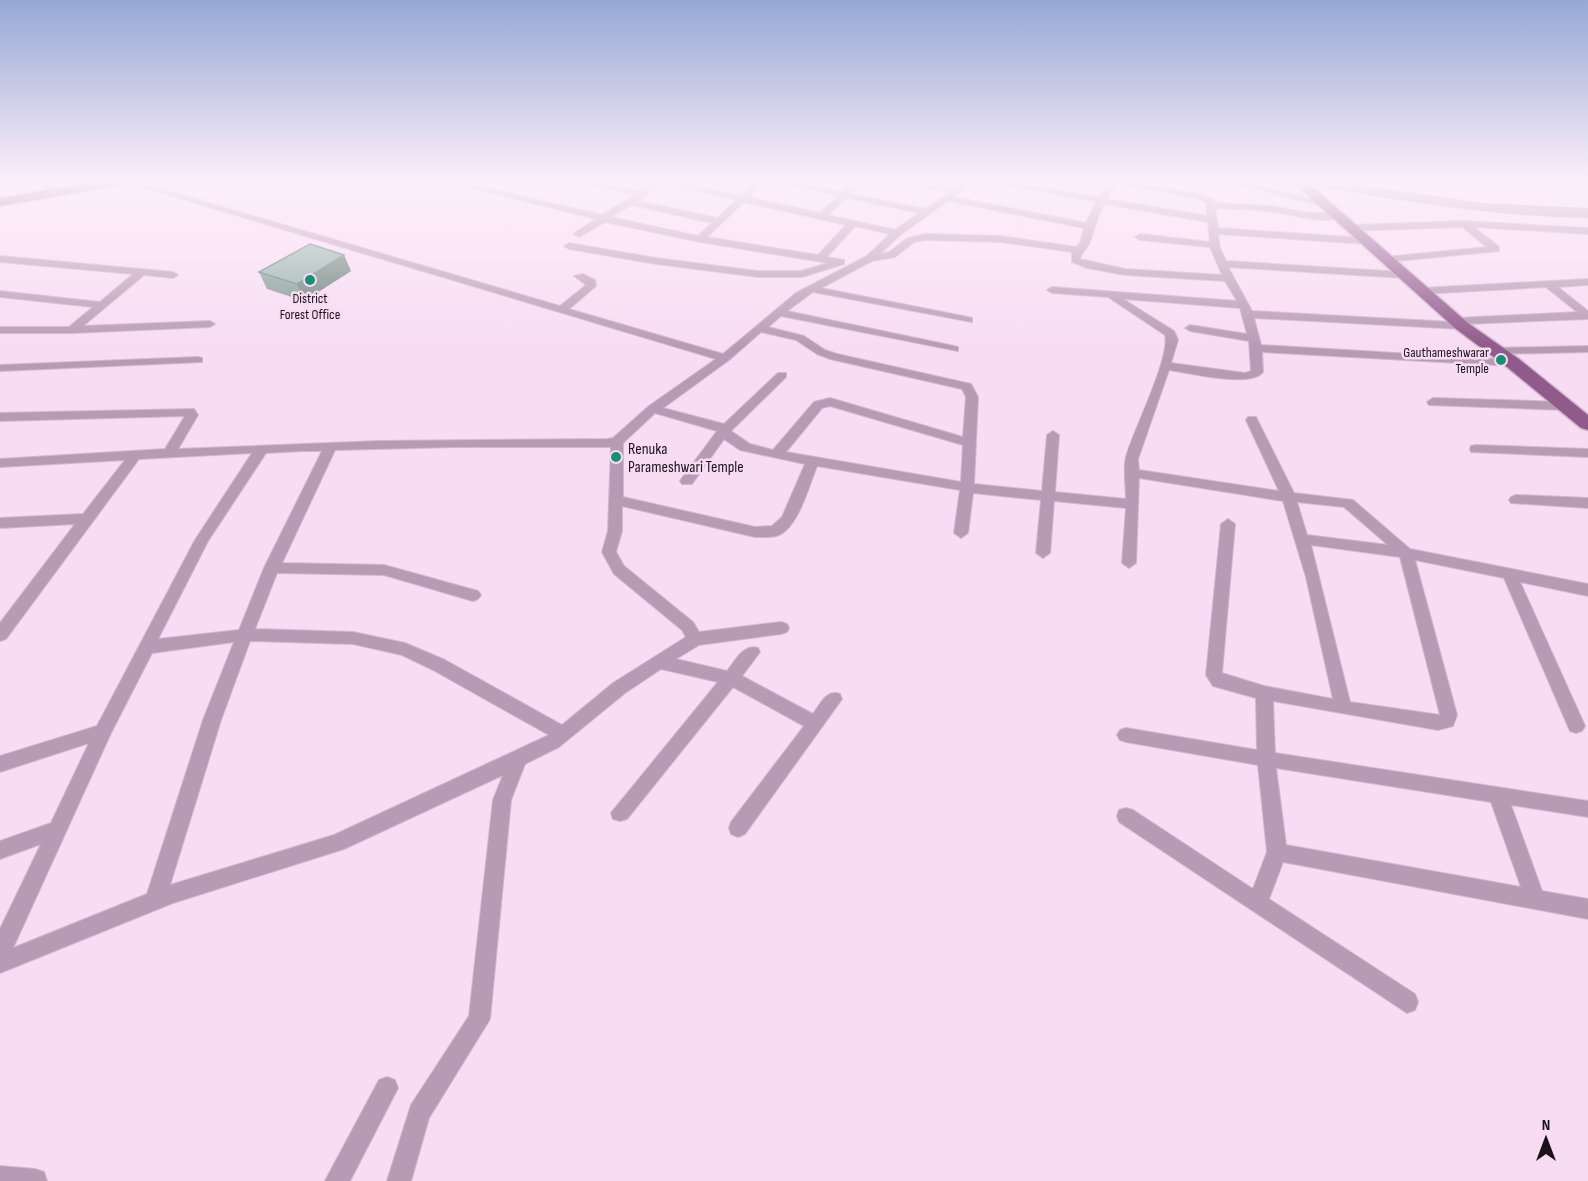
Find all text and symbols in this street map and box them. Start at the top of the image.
marker: District Forest Office [303,273,317,287]
place label: District Forest Office [280,290,340,323]
place label: Gauthameshwarar Temple [1403,344,1489,377]
marker: Gauthameshwarar Temple [1494,353,1508,367]
place label: Renuka Parameshwari Temple [628,440,744,477]
marker: Renuka Parameshwari Temple [609,450,623,464]
north arrow [1516,1109,1576,1169]
text: N [1542,1116,1550,1135]

